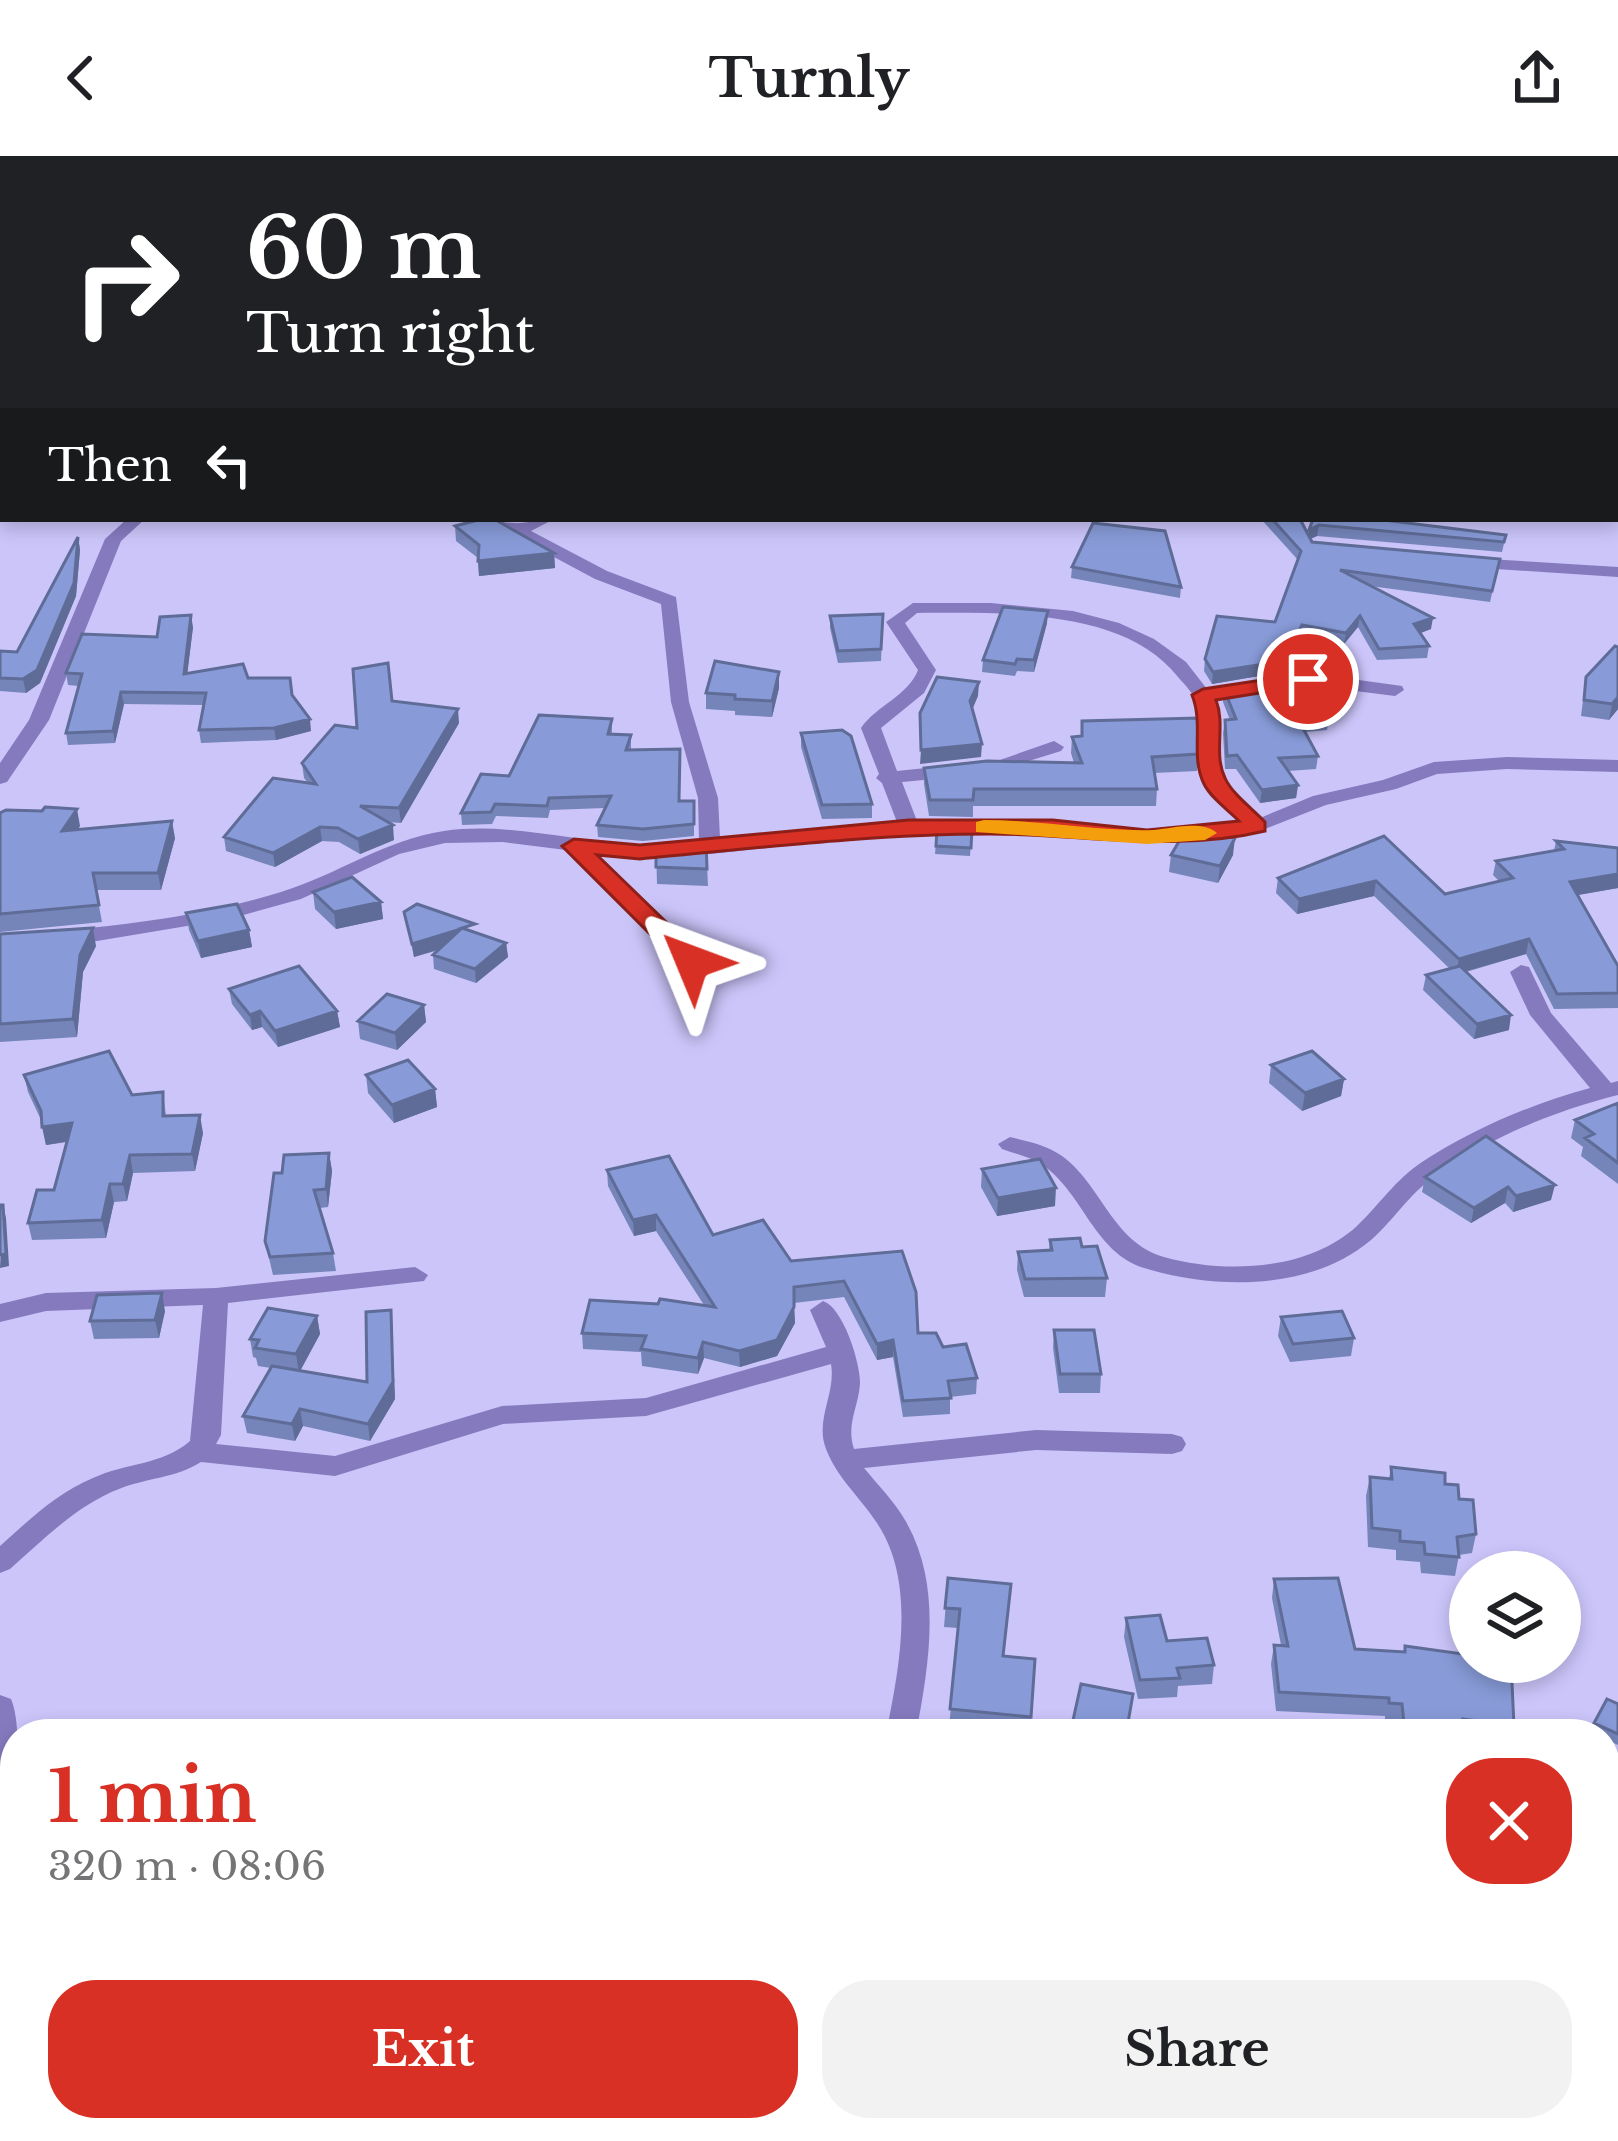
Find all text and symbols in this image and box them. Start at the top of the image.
icon: back [48,45,114,111]
text: Turnly [709,45,909,112]
icon: share [1504,45,1570,111]
text: 60 m [246,197,481,301]
icon: right [48,204,204,360]
text: Turn right [246,300,535,367]
icon: left [196,432,262,498]
text: Then [48,437,172,493]
pin [1257,628,1359,730]
icon: arrive [1275,646,1341,712]
position arrow [629,899,755,1025]
map controls [1449,1551,1581,1683]
button: layers [1449,1551,1581,1683]
text: 1 min [48,1752,257,1841]
button: close [1446,1758,1572,1884]
text: 320 m · 08:06 [48,1842,326,1891]
button: Exit [48,1980,798,2118]
button: Share [822,1980,1572,2118]

